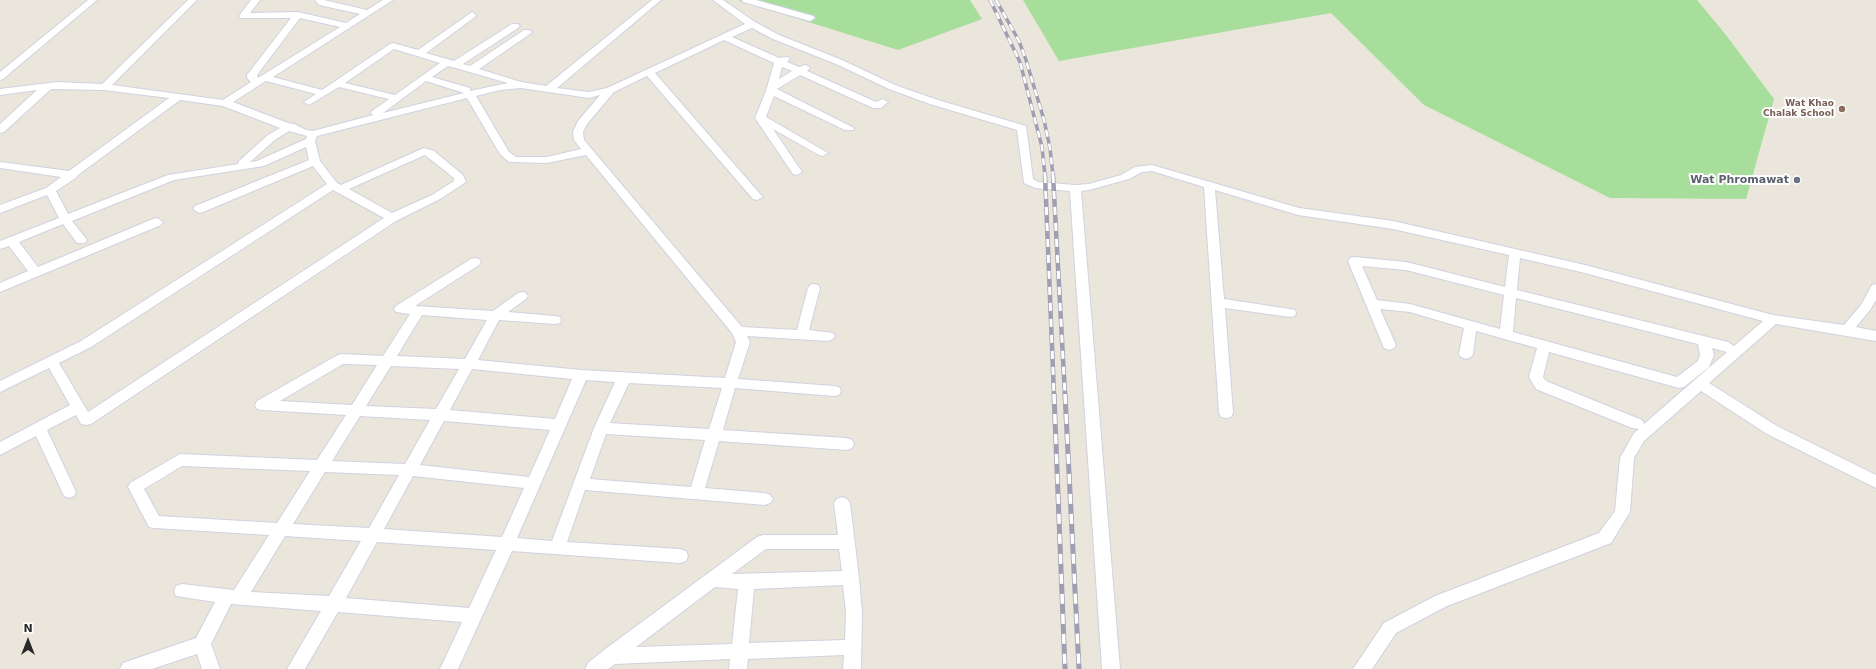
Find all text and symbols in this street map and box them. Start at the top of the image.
place label: Wat Khao Chalak School [1763,99,1834,120]
marker: Wat Khao Chalak School [1837,104,1847,114]
place label: Wat Phromawat [1690,173,1789,187]
marker: Wat Phromawat [1792,175,1802,185]
north arrow [8,621,48,661]
text: N [23,622,33,635]

